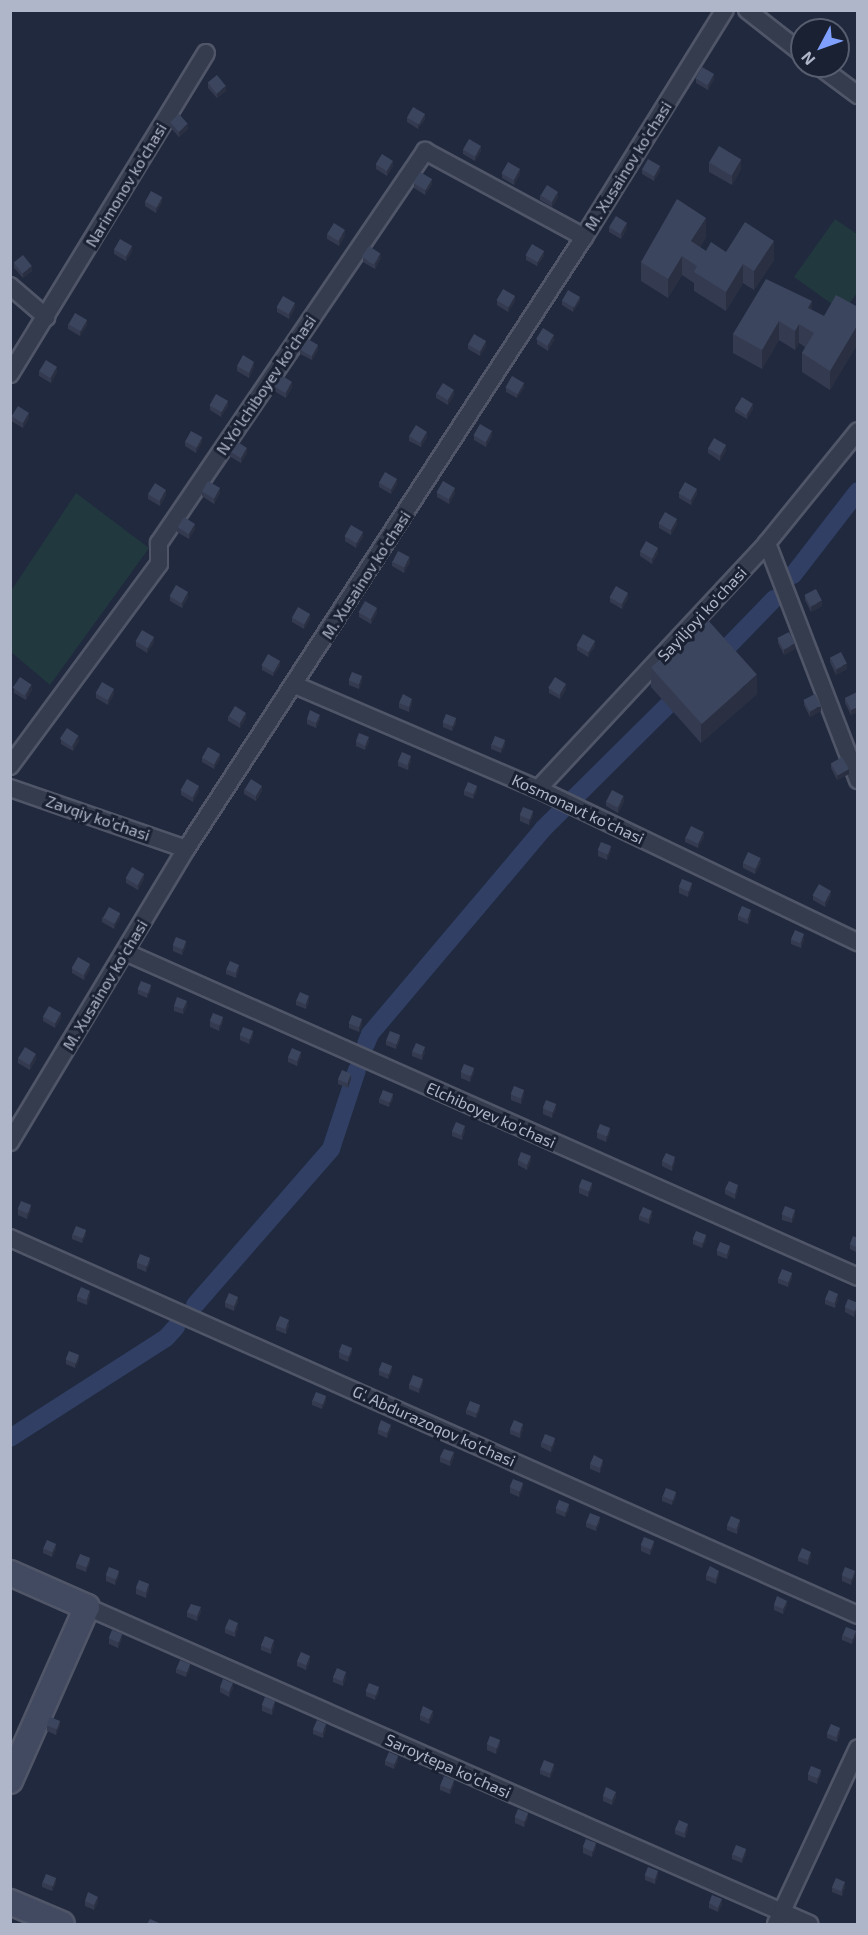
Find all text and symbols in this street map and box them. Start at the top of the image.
north arrow [790,18,850,78]
text: N [797,48,819,69]
street label: M. Xusainov ko'chasi [580,98,676,234]
street label: Narimonov ko'chasi [81,119,171,251]
street label: N.Yo'lchiboyev ko'chasi [212,311,320,459]
street label: M. Xusainov ko'chasi [317,507,415,643]
street label: Sayiljoyi ko'chasi [653,563,751,665]
street label: Kosmonavt ko'chasi [509,770,647,848]
street label: Zavqiy ko'chasi [43,791,153,845]
street label: M. Xusainov ko'chasi [58,916,152,1054]
street label: Elchiboyev ko'chasi [423,1078,559,1152]
street label: G'. Abdurazoqov ko'chasi [349,1381,519,1471]
street label: Saroytepa ko'chasi [382,1730,514,1802]

